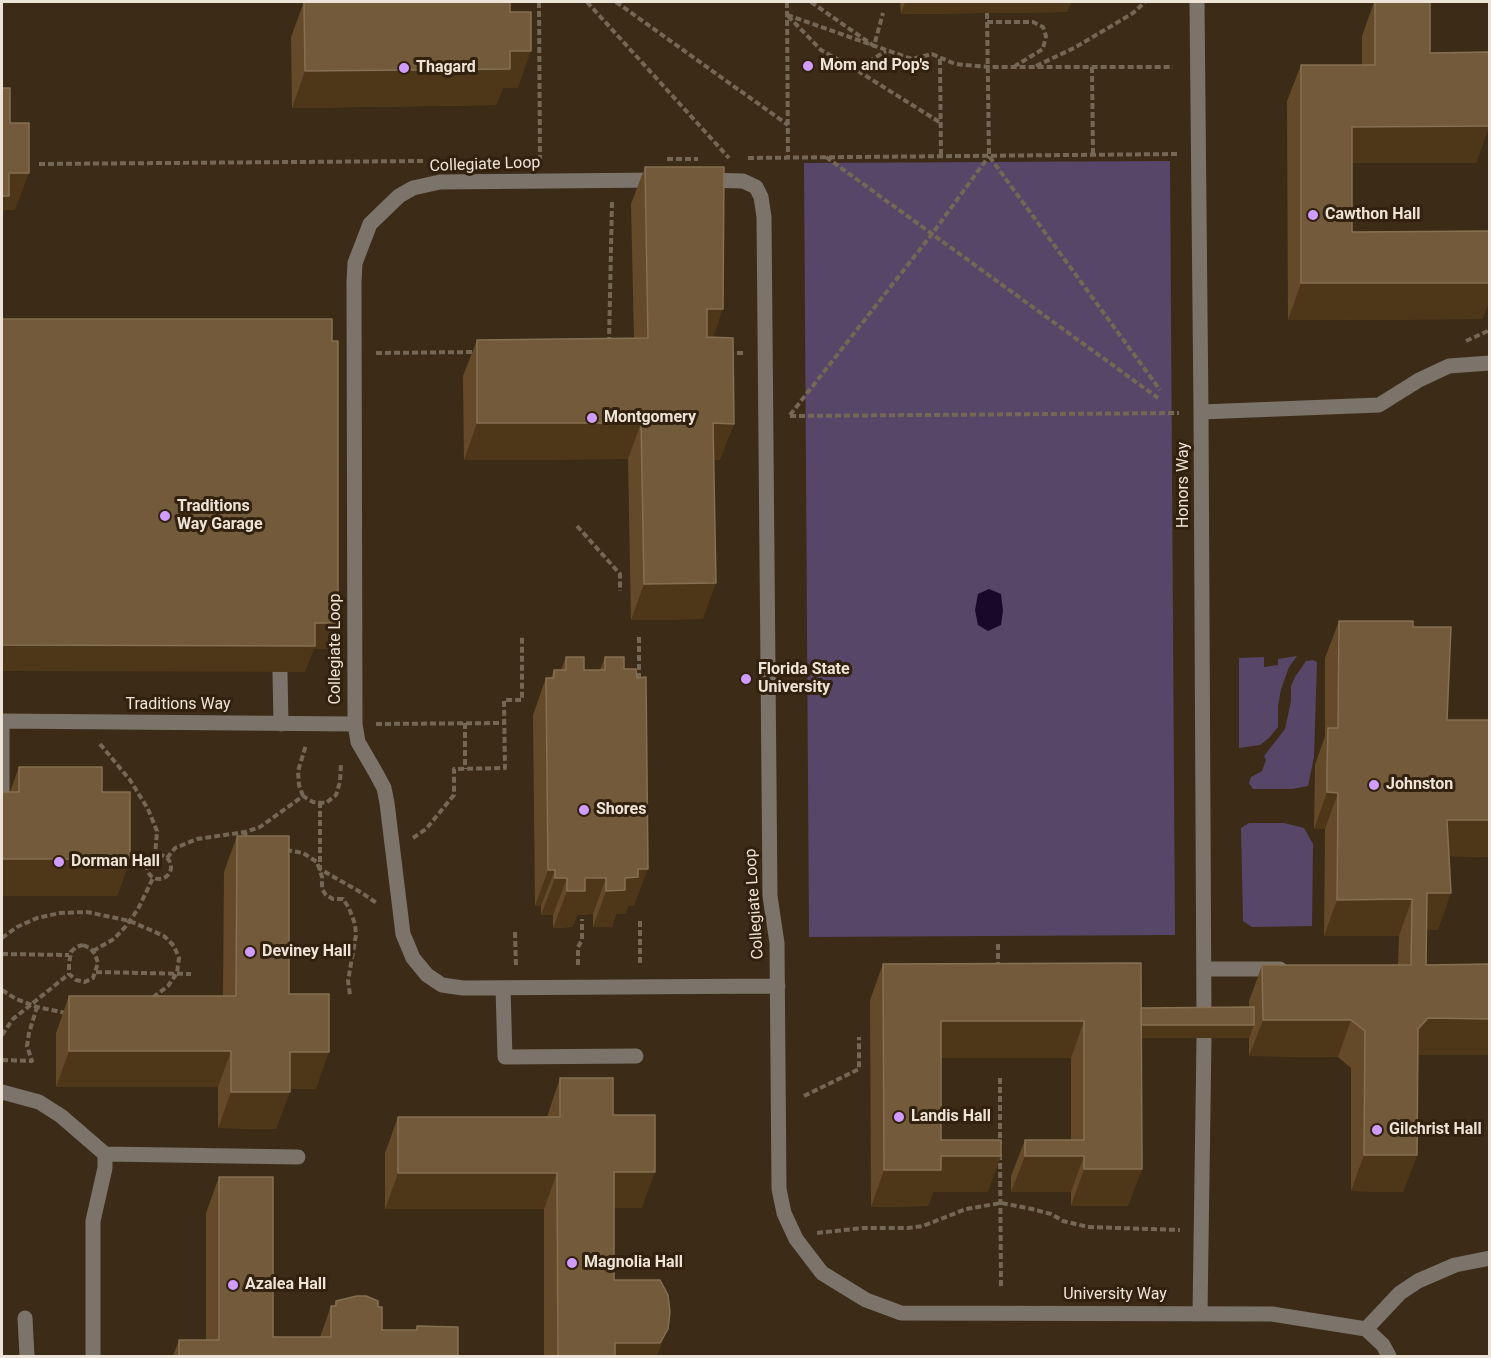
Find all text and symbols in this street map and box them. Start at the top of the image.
place label: Mom and Pop's [820,56,930,76]
place label: Thagard [416,58,476,78]
marker: Mom and Pop's [801,59,815,73]
marker: Thagard [397,61,411,75]
street label: Collegiate Loop [429,153,541,177]
place label: Cawthon Hall [1325,205,1420,225]
marker: Cawthon Hall [1306,208,1320,222]
place label: Montgomery [604,408,696,428]
marker: Montgomery [585,411,599,425]
street label: Honors Way [1174,442,1194,528]
place label: Traditions Way Garage [177,497,263,535]
marker: Traditions Way Garage [158,509,172,523]
street label: Collegiate Loop [326,594,346,704]
place label: Florida State University [758,660,850,698]
marker: Florida State University [739,672,753,686]
street label: Traditions Way [125,695,231,715]
place label: Johnston [1386,775,1453,795]
marker: Johnston [1367,778,1381,792]
place label: Shores [596,800,646,820]
marker: Shores [577,803,591,817]
street label: Collegiate Loop [742,848,768,960]
place label: Dorman Hall [71,852,160,872]
marker: Dorman Hall [52,855,66,869]
place label: Deviney Hall [262,942,351,962]
marker: Deviney Hall [243,945,257,959]
place label: Landis Hall [911,1107,991,1127]
marker: Landis Hall [892,1110,906,1124]
place label: Gilchrist Hall [1389,1120,1482,1140]
marker: Gilchrist Hall [1370,1123,1384,1137]
place label: Magnolia Hall [584,1253,683,1273]
marker: Magnolia Hall [565,1256,579,1270]
place label: Azalea Hall [245,1275,326,1295]
marker: Azalea Hall [226,1278,240,1292]
street label: University Way [1063,1285,1167,1305]

